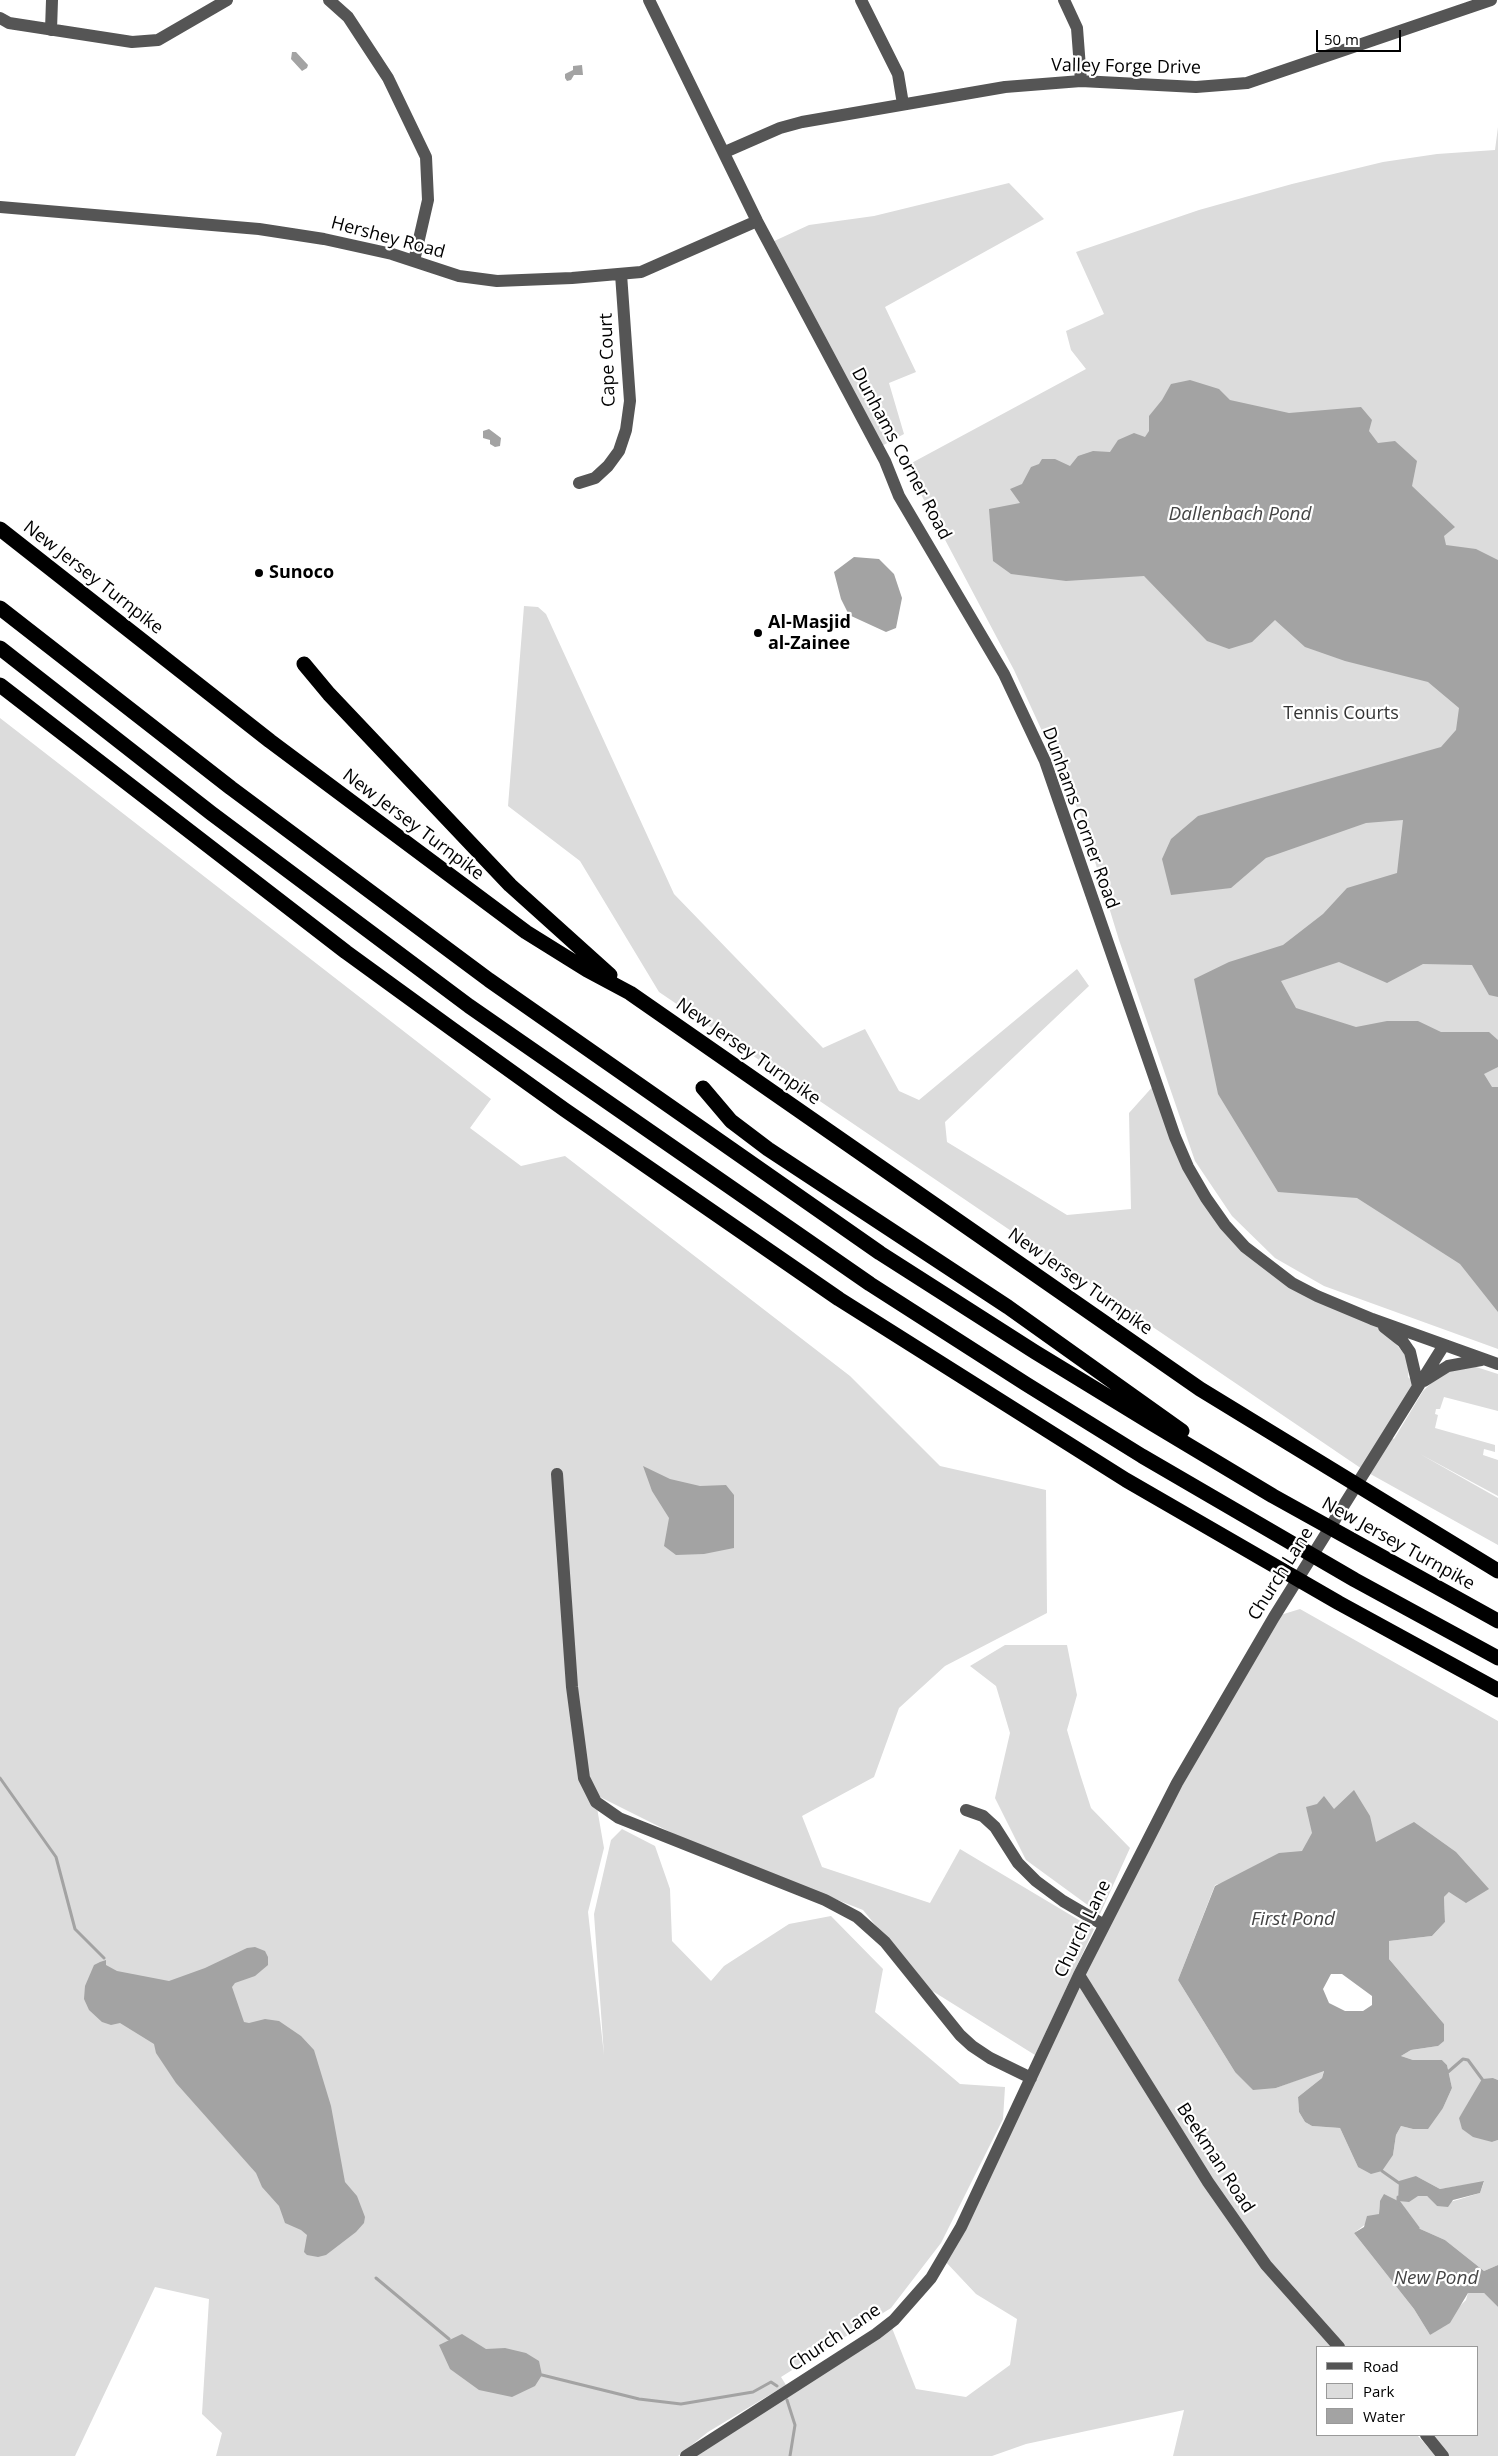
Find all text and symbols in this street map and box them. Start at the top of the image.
scale bar [1318,20,1403,52]
text: 50 m [1324,29,1359,49]
street label: Valley Forge Drive [1051,55,1201,79]
street label: Hershey Road [329,212,447,264]
street label: Cape Court [596,313,620,407]
street label: Dunhams Corner Road [846,364,956,544]
water label: Dallenbach Pond [1168,504,1312,526]
street label: New Jersey Turnpike [19,517,167,639]
place label: Sunoco [269,562,334,584]
marker: Sunoco [253,567,265,579]
place label: Al-Masjid al-Zainee [768,612,851,654]
marker: Al-Masjid al-Zainee [752,627,764,639]
park label: Tennis Courts [1283,703,1399,725]
street label: Dunhams Corner Road [1037,724,1123,912]
street label: New Jersey Turnpike [338,765,488,885]
street label: New Jersey Turnpike [672,994,824,1110]
street label: New Jersey Turnpike [1004,1224,1156,1340]
street label: New Jersey Turnpike [1318,1493,1478,1595]
street label: Church Lane [1244,1523,1318,1625]
street label: Church Lane [1050,1877,1116,1981]
water label: First Pond [1251,1909,1335,1931]
street label: Beekman Road [1171,2099,1259,2217]
water label: New Pond [1394,2268,1478,2290]
street label: Church Lane [785,2300,885,2376]
legend [1316,2346,1478,2436]
text: Road [1363,2356,1399,2376]
text: Park [1363,2381,1394,2401]
text: Water [1363,2406,1405,2426]

